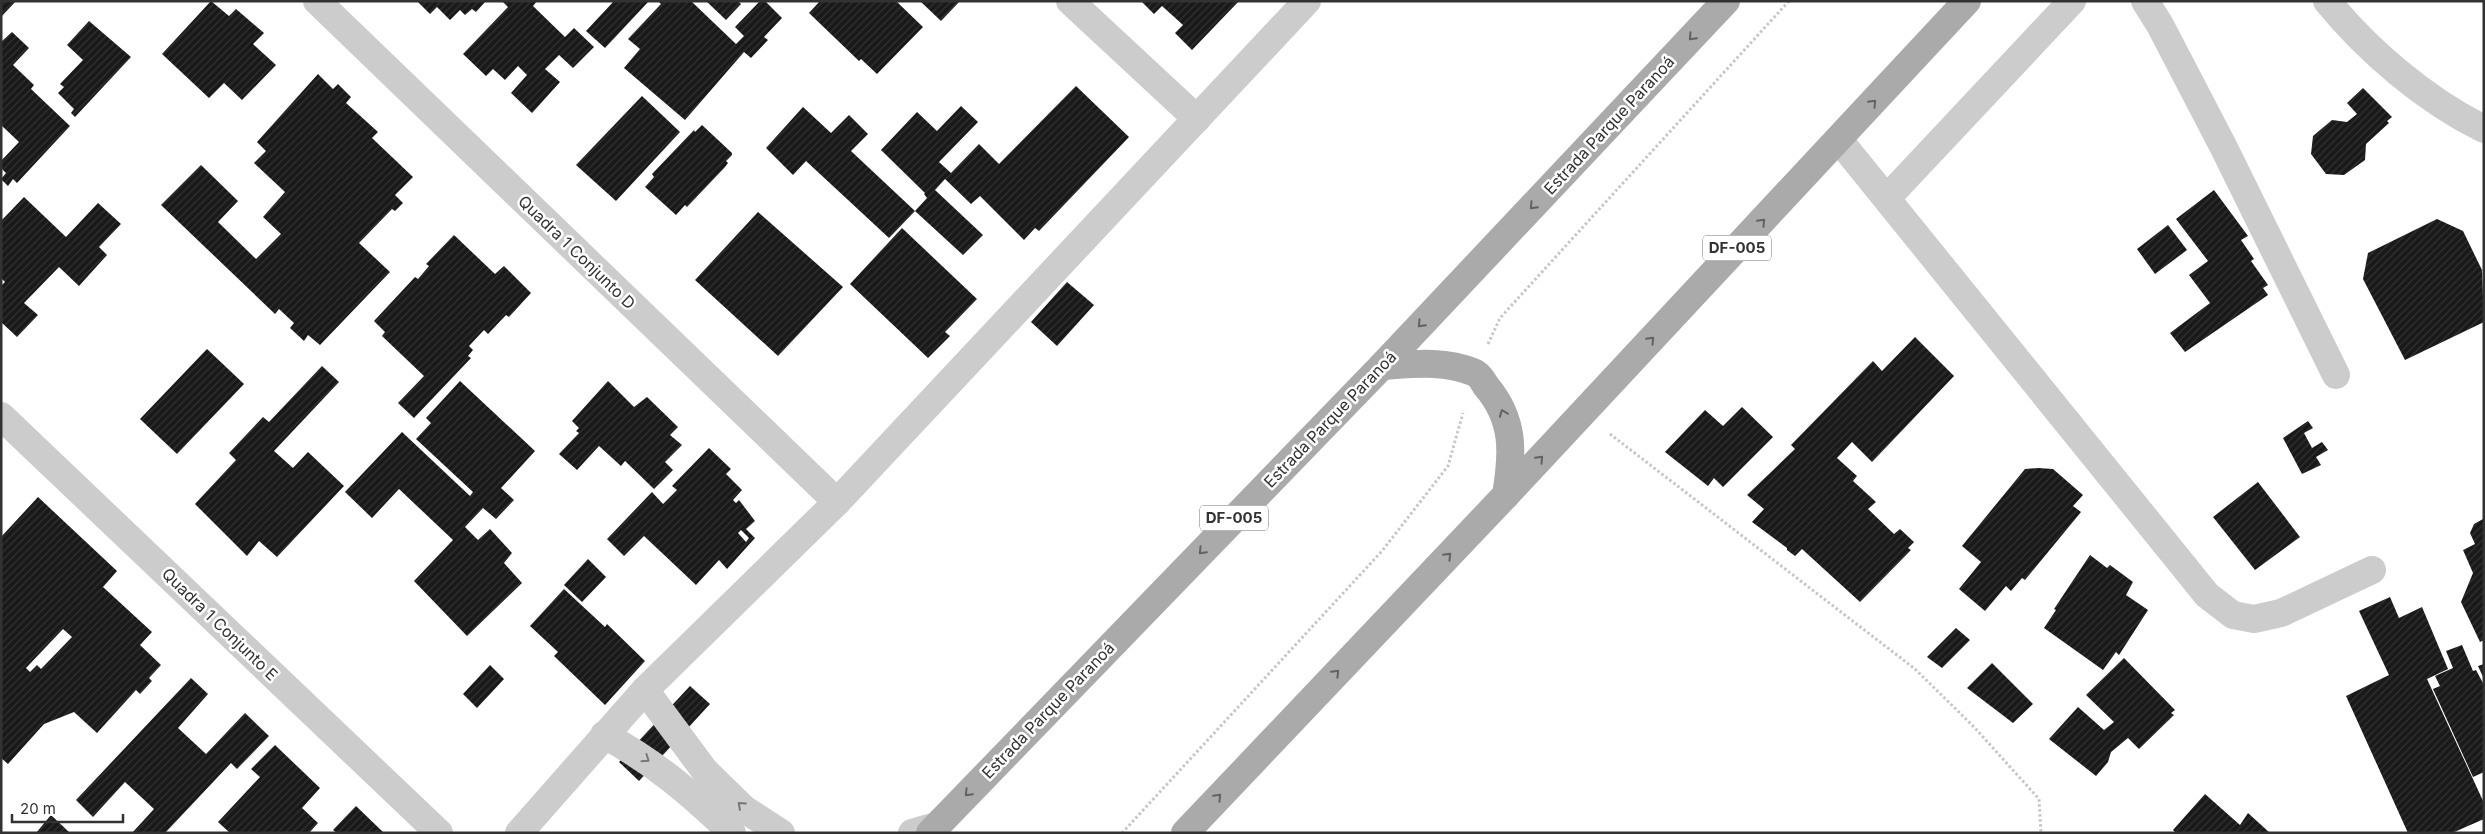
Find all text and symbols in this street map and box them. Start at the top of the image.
one-way arrow [1689,31,1698,40]
street label: Estrada Parque Paranoá [1540,52,1678,198]
one-way arrow [1867,100,1876,109]
street label: Quadra 1 Conjunto D [514,191,640,313]
one-way arrow [1530,200,1539,209]
one-way arrow [1756,219,1765,228]
road number: DF-005 [1703,236,1771,260]
one-way arrow [1418,318,1427,327]
one-way arrow [1645,337,1654,346]
street label: Estrada Parque Paranoá [1260,347,1400,491]
one-way arrow [1499,409,1509,417]
one-way arrow [1534,456,1543,465]
road number: DF-005 [1200,506,1268,530]
one-way arrow [1199,546,1208,555]
one-way arrow [1442,552,1451,561]
street label: Quadra 1 Conjunto E [158,564,282,684]
street label: Estrada Parque Paranoá [978,638,1118,782]
one-way arrow [1330,670,1339,679]
one-way arrow [640,753,650,762]
one-way arrow [965,787,974,796]
scale bar [12,792,124,824]
one-way arrow [1212,794,1221,803]
text: 20 m [20,799,56,818]
one-way arrow [738,802,747,811]

